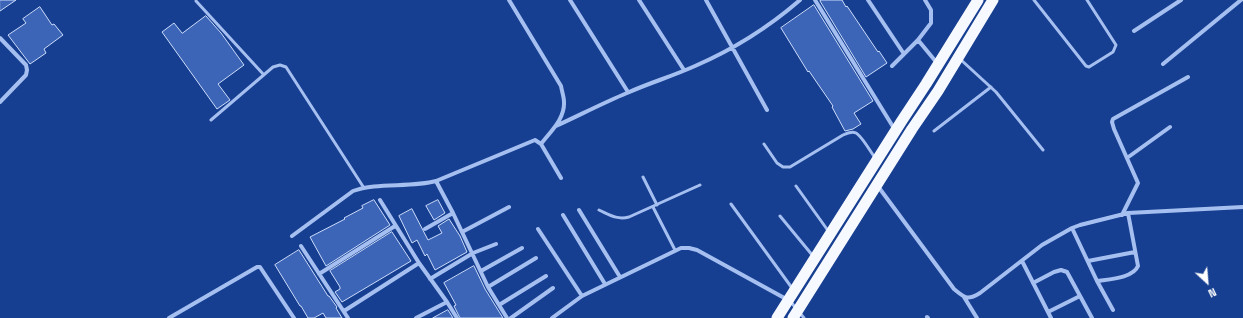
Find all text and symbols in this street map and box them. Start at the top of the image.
north arrow [1187,262,1227,302]
text: N [1206,285,1219,301]

